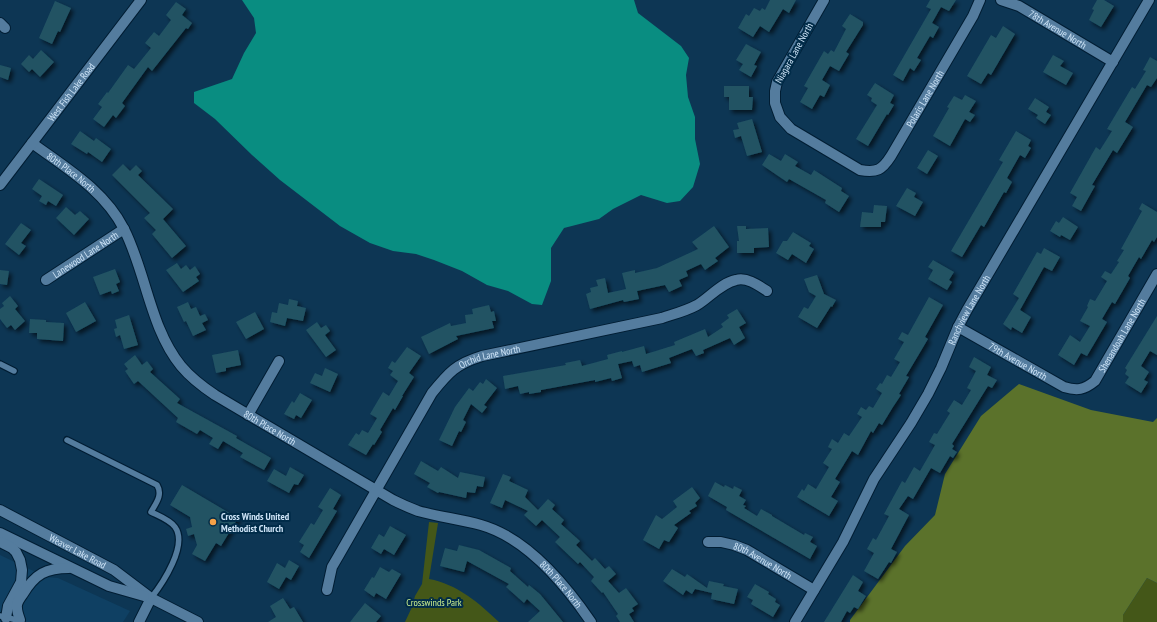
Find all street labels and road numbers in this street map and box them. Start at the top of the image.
street label: 78th Avenue North [1026,7,1089,51]
street label: Niagara Lane North [772,20,816,86]
street label: West Fish Lake Road [44,60,97,124]
street label: Polaris Lane North [903,68,946,129]
street label: 80th Place North [44,149,99,195]
street label: Lanewood Lane North [50,228,121,280]
street label: Ranchview Lane North [945,272,993,347]
street label: Shenandoah Lane North [1095,296,1148,375]
street label: 79th Avenue North [986,339,1050,383]
street label: Orchid Lane North [456,342,521,371]
street label: 80th Place North [241,407,299,448]
street label: Weaver Lake Road [47,531,109,571]
street label: 80th Avenue North [732,539,794,582]
street label: 80th Place North [537,558,585,611]

